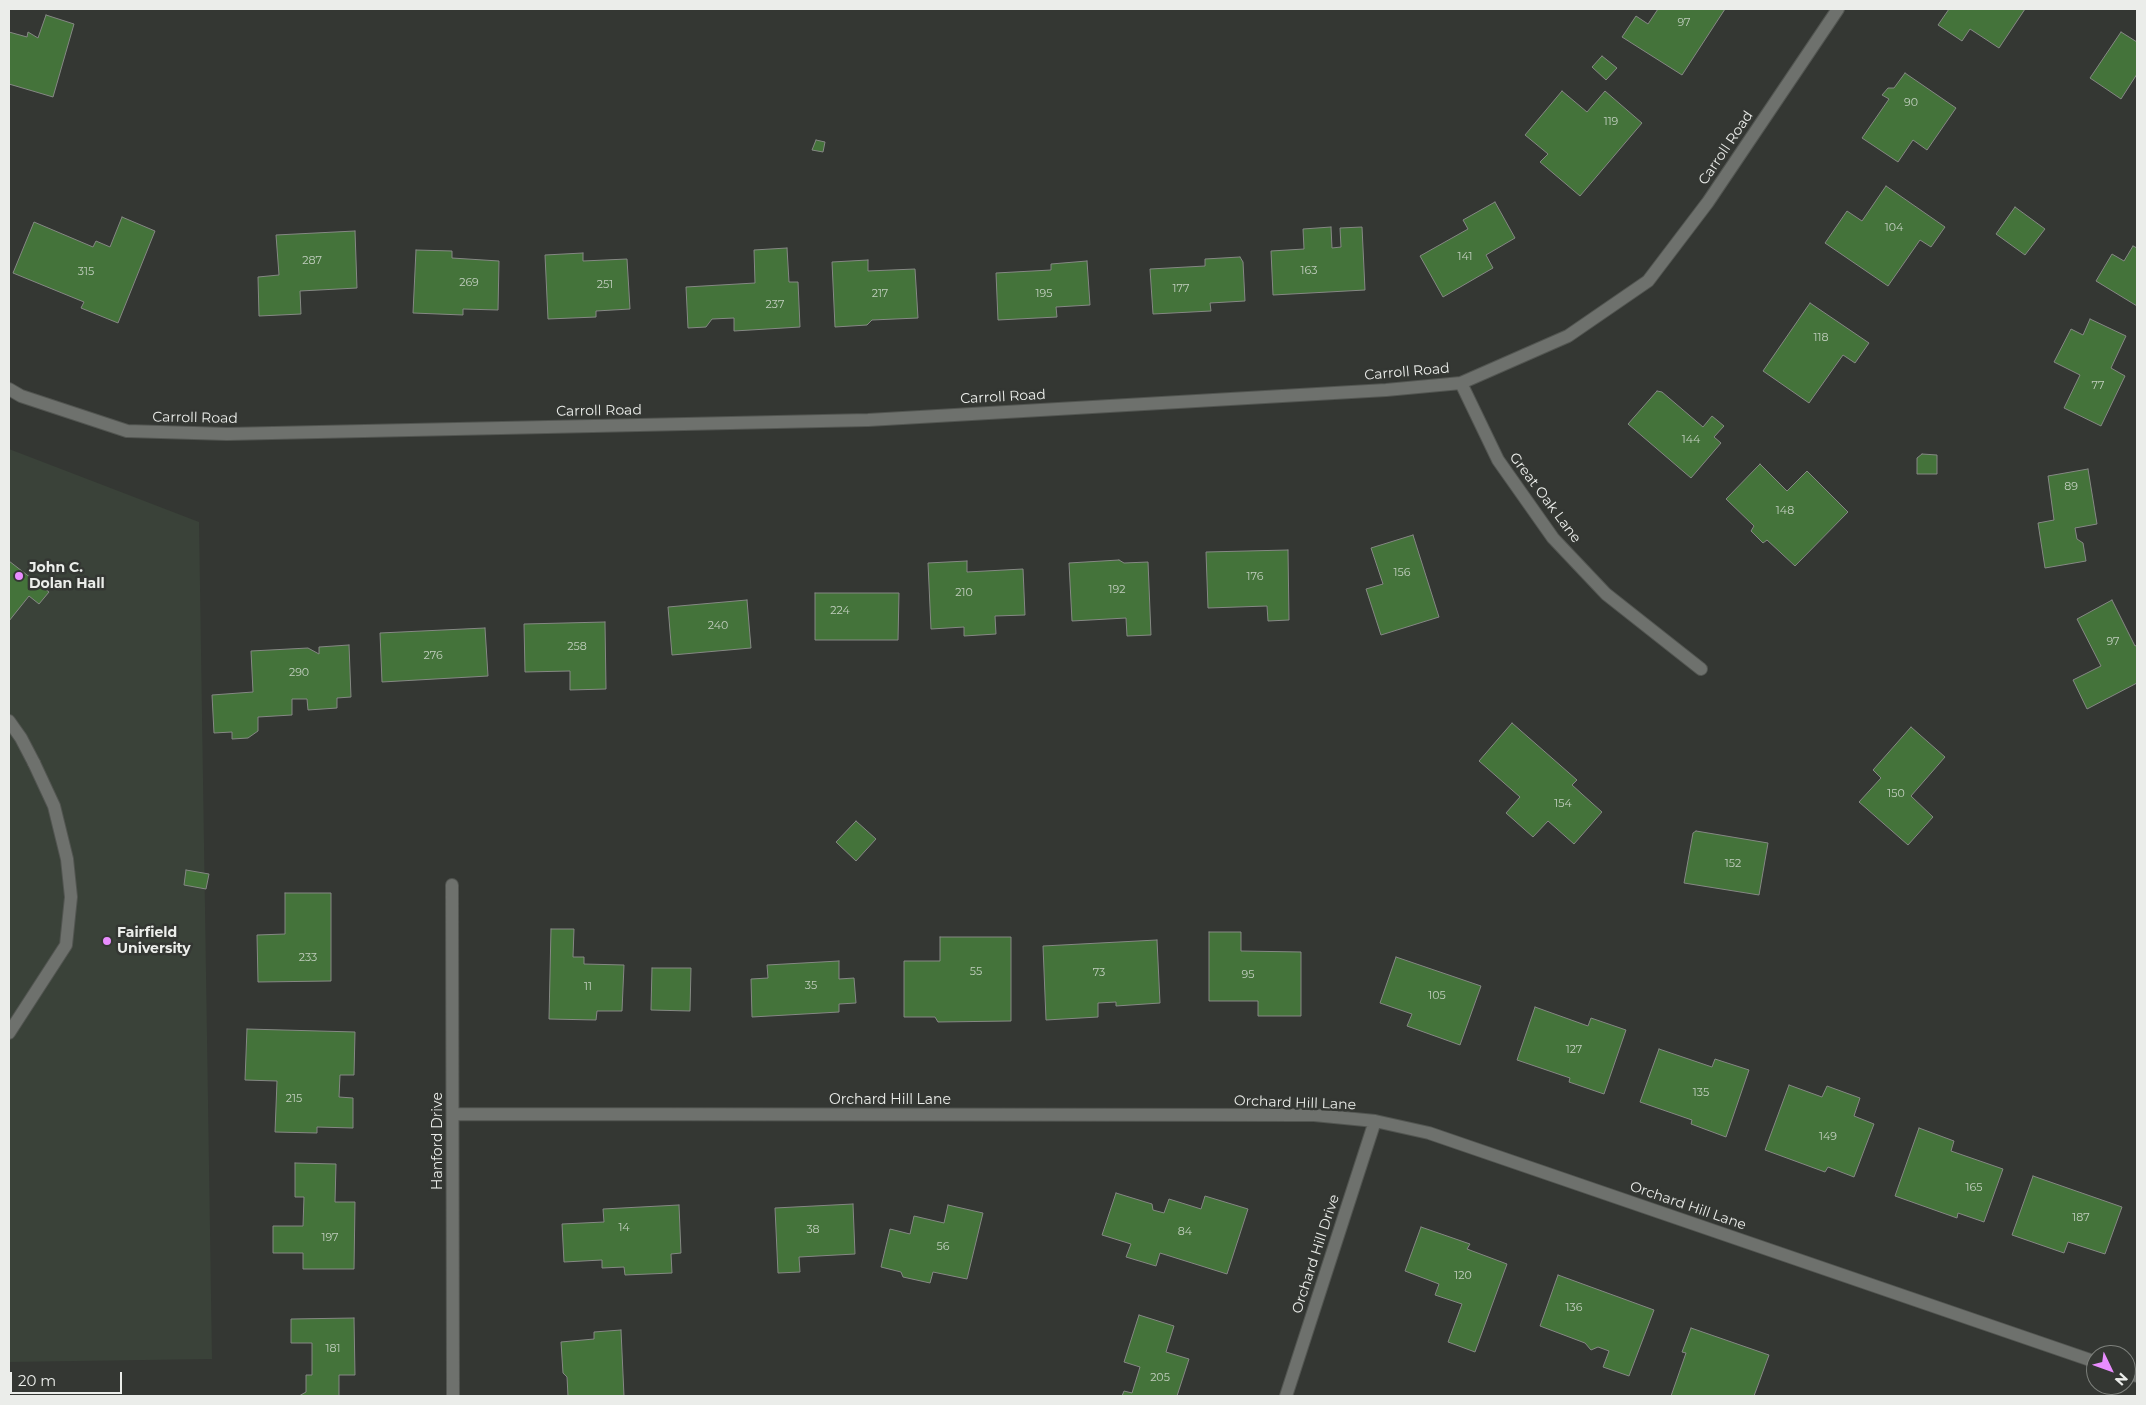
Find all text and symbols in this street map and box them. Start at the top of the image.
house number: 97 [1677,16,1691,30]
house number: 90 [1904,96,1918,110]
street label: Carroll Road [1695,108,1757,188]
house number: 119 [1604,115,1618,129]
house number: 104 [1885,221,1903,235]
house number: 141 [1458,250,1472,264]
house number: 287 [302,254,322,268]
house number: 163 [1301,264,1317,278]
house number: 315 [78,265,94,279]
house number: 269 [459,276,479,290]
house number: 251 [597,278,613,292]
house number: 177 [1173,282,1189,296]
house number: 217 [872,287,888,301]
house number: 195 [1036,287,1052,301]
house number: 237 [766,298,784,312]
house number: 118 [1814,331,1828,345]
street label: Carroll Road [1364,360,1450,384]
house number: 77 [2092,379,2104,393]
street label: Carroll Road [960,386,1046,408]
street label: Carroll Road [556,402,642,420]
street label: Carroll Road [152,409,238,427]
house number: 144 [1682,433,1700,447]
street label: Great Oak Lane [1506,450,1584,546]
house number: 89 [2064,480,2078,494]
house number: 148 [1776,504,1794,518]
place label: John C. Dolan Hall [29,560,105,592]
house number: 156 [1394,566,1410,580]
marker: John C. Dolan Hall [13,570,25,582]
house number: 176 [1247,570,1263,584]
house number: 192 [1109,583,1125,597]
house number: 210 [955,586,973,600]
house number: 224 [830,604,850,618]
house number: 240 [708,619,728,633]
house number: 97 [2106,635,2120,649]
house number: 258 [567,640,587,654]
house number: 276 [423,649,443,663]
house number: 290 [289,666,309,680]
house number: 150 [1887,787,1905,801]
house number: 154 [1554,797,1572,811]
house number: 152 [1725,857,1741,871]
place label: Fairfield University [117,925,191,958]
marker: Fairfield University [101,935,113,947]
house number: 233 [299,951,317,965]
house number: 55 [970,965,982,979]
house number: 73 [1093,966,1105,980]
house number: 95 [1242,968,1254,982]
house number: 35 [805,979,817,993]
house number: 11 [584,980,592,994]
house number: 105 [1428,989,1446,1003]
house number: 127 [1566,1043,1582,1057]
house number: 135 [1693,1086,1709,1100]
house number: 215 [286,1092,302,1106]
street label: Hanford Drive [430,1092,446,1190]
street label: Orchard Hill Lane [829,1092,951,1108]
street label: Orchard Hill Lane [1234,1092,1356,1114]
house number: 149 [1819,1130,1837,1144]
street label: Orchard Hill Lane [1628,1178,1748,1234]
house number: 165 [1966,1181,1982,1195]
street label: Orchard Hill Drive [1289,1192,1343,1316]
house number: 187 [2072,1211,2090,1225]
house number: 14 [618,1221,630,1235]
house number: 38 [806,1223,820,1237]
house number: 84 [1178,1225,1192,1239]
house number: 197 [321,1231,339,1245]
house number: 56 [937,1240,949,1254]
house number: 120 [1454,1269,1472,1283]
house number: 136 [1566,1301,1582,1315]
house number: 181 [326,1342,340,1356]
north arrow [2086,1345,2136,1395]
scale bar [12,1362,125,1394]
text: N [2111,1369,2132,1390]
text: 20 m [18,1371,56,1390]
house number: 205 [1150,1371,1170,1385]

